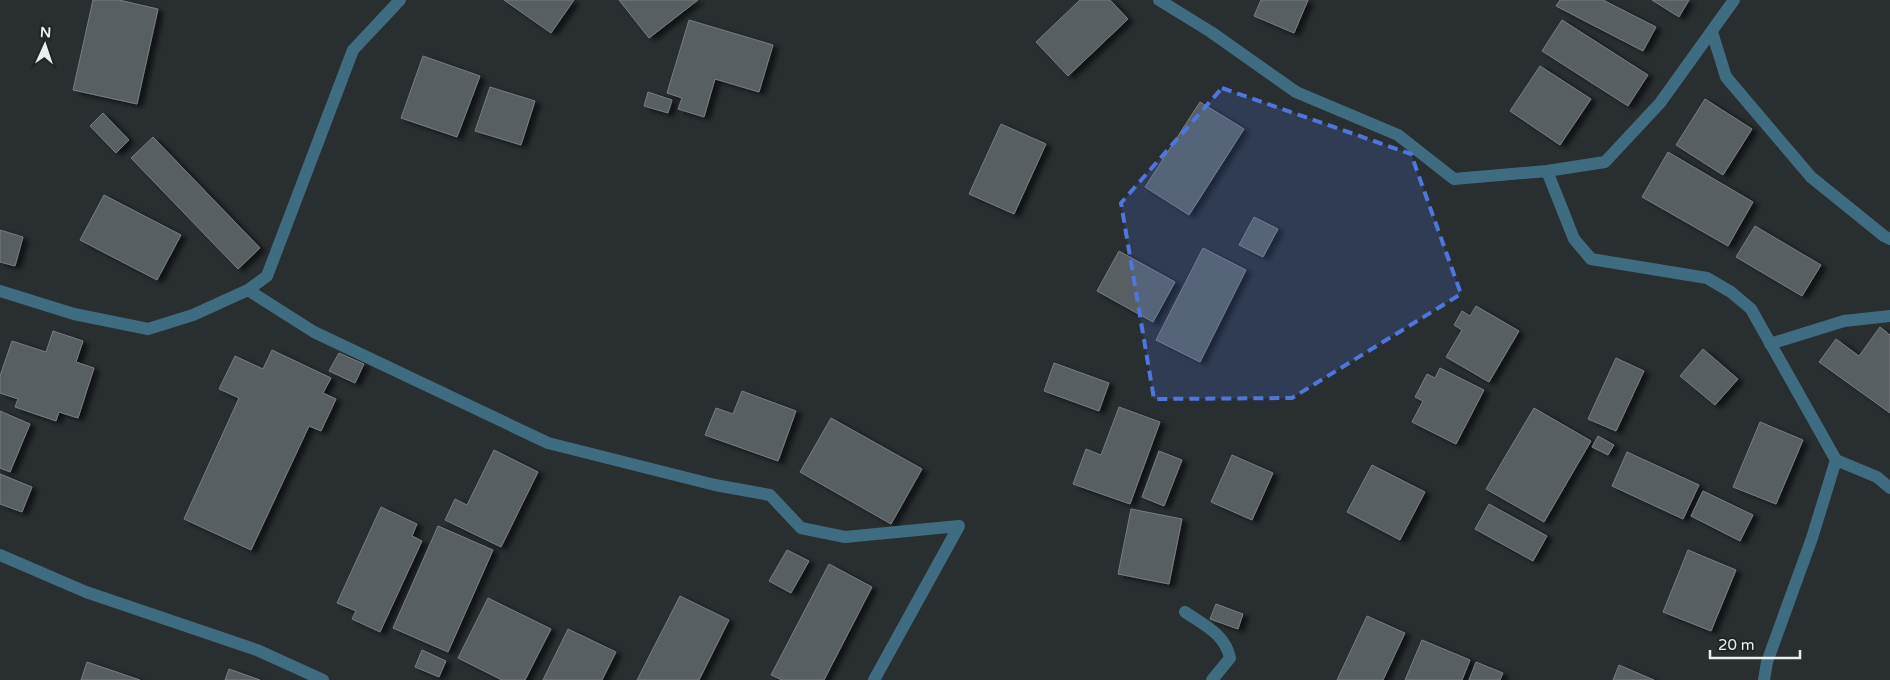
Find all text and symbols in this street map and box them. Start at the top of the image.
north arrow [20,20,70,70]
text: N [40,24,52,41]
scale bar [1710,628,1800,660]
text: 20 m [1718,636,1755,654]

